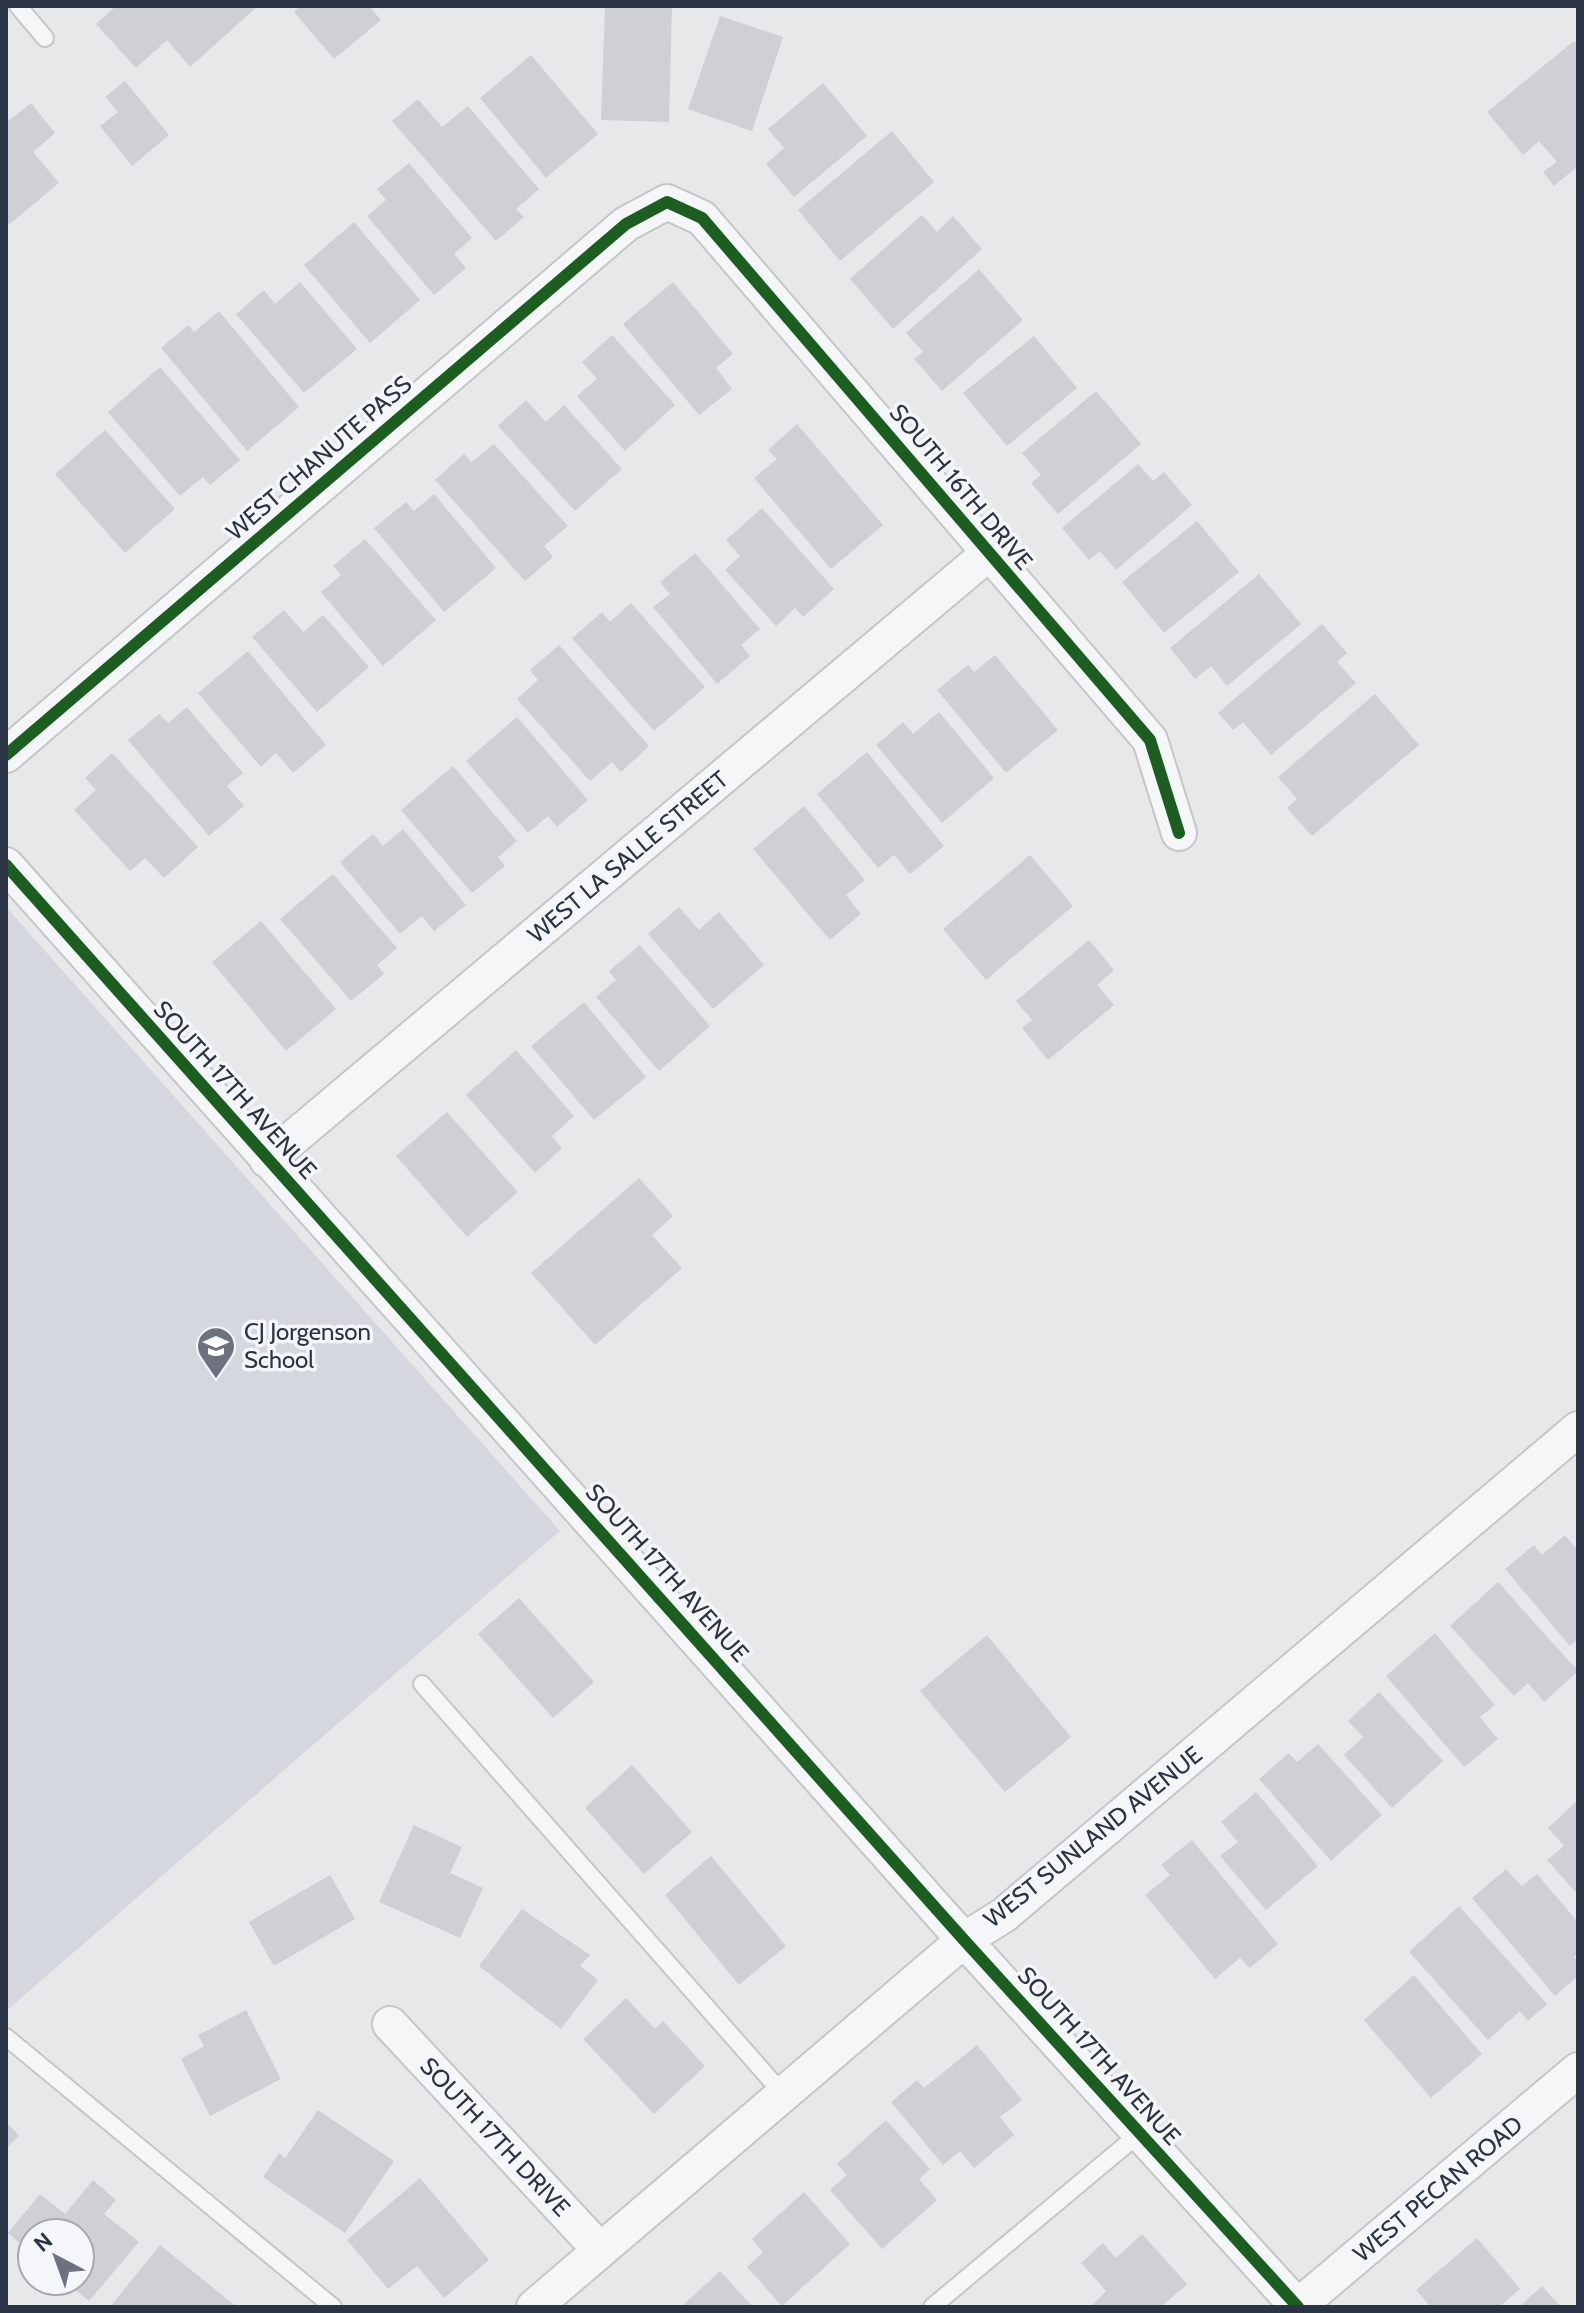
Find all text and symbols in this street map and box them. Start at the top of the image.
street label: WEST CHANUTE PASS [220,369,417,546]
street label: SOUTH 16TH DRIVE [884,398,1039,575]
street label: WEST LA SALLE STREET [522,764,734,949]
street label: SOUTH 17TH AVENUE [148,995,323,1185]
place label: CJ Jorgenson School [244,1317,371,1374]
school or university icon: CJ Jorgenson School [195,1325,237,1380]
street label: SOUTH 17TH AVENUE [580,1478,755,1668]
street label: WEST SUNLAND AVENUE [978,1740,1208,1934]
street label: SOUTH 17TH AVENUE [1012,1961,1187,2151]
street label: SOUTH 17TH DRIVE [414,2051,576,2222]
street label: WEST PECAN ROAD [1347,2109,1528,2268]
north arrow [16,2217,96,2297]
text: N [28,2227,58,2258]

